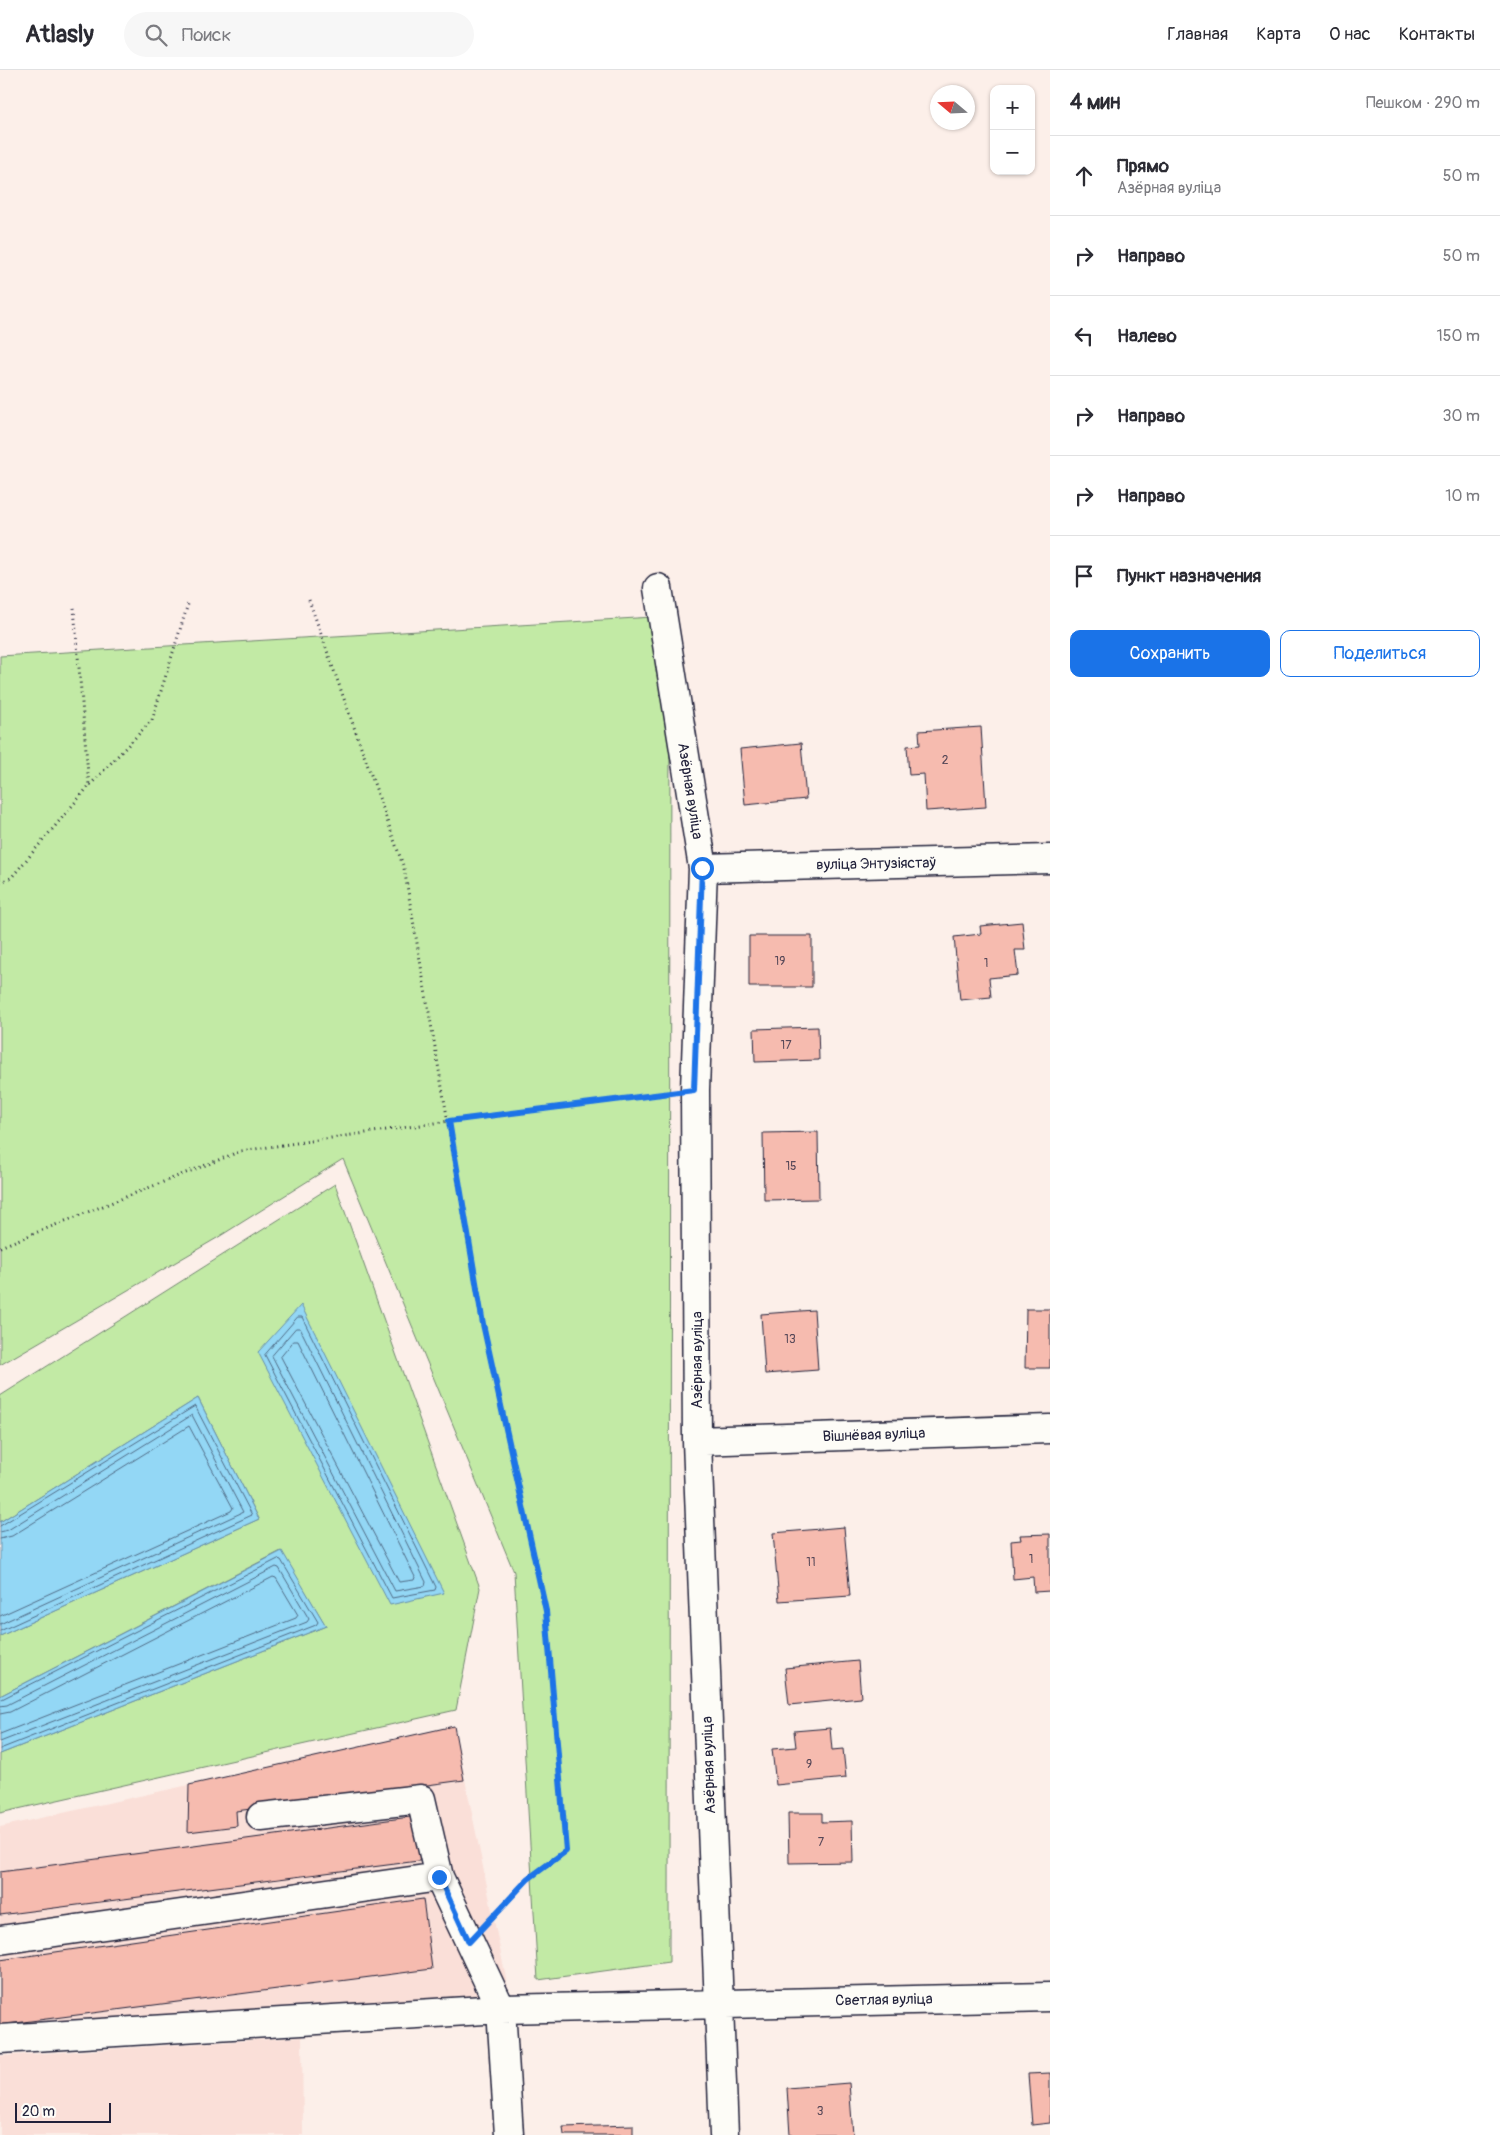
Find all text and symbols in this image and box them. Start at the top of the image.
search box [124,12,474,57]
text: Atlasly [25,20,94,49]
icon: search [142,21,170,49]
text: Поиск [182,23,231,47]
text: Главная [1167,23,1228,46]
text: Карта [1256,23,1301,46]
text: О нас [1329,23,1371,46]
text: Контакты [1399,23,1475,46]
north arrow [930,85,975,130]
map controls [990,85,1035,175]
button: + [990,85,1035,130]
text: 4 мин [1070,89,1120,116]
text: Пешком · 290 m [1366,93,1480,113]
button: − [990,130,1035,175]
text: Прямо [1117,154,1169,178]
icon: ahead [1070,162,1098,190]
text: 50 m [1443,166,1480,186]
text: Азёрная вуліца [1117,178,1221,198]
icon: right [1070,242,1098,270]
text: Направо [1117,244,1185,268]
text: 50 m [1443,246,1480,266]
icon: left [1070,322,1098,350]
text: Налево [1117,324,1177,348]
text: 150 m [1436,326,1480,346]
icon: right [1070,402,1098,430]
text: Направо [1117,404,1185,428]
text: 30 m [1442,406,1480,426]
icon: right [1070,482,1098,510]
text: Направо [1117,484,1185,508]
text: 10 m [1445,486,1480,506]
icon: arrive [1070,562,1098,590]
text: Пункт назначения [1117,564,1261,588]
button: Сохранить [1070,630,1270,677]
button: Поделиться [1280,630,1480,677]
street label: Азёрная вуліца [673,741,707,841]
house number: 2 [942,753,949,768]
street label: вуліца Энтузіястаў [816,853,936,875]
route start [691,857,714,880]
house number: 19 [775,954,785,969]
house number: 1 [984,956,988,971]
house number: 17 [780,1038,792,1053]
house number: 15 [785,1159,797,1174]
street label: Азёрная вуліца [688,1311,707,1409]
house number: 13 [784,1332,796,1347]
street label: Вішнёвая вуліца [822,1424,926,1446]
house number: 1 [1029,1552,1033,1567]
house number: 11 [806,1555,816,1570]
street label: Азёрная вуліца [698,1716,720,1814]
house number: 9 [806,1757,812,1772]
house number: 7 [818,1835,825,1850]
route end [428,1866,451,1889]
street label: Светлая вуліца [835,1990,933,2010]
scale bar [15,2100,111,2123]
text: 20 m [22,2103,55,2120]
house number: 3 [817,2104,824,2119]

